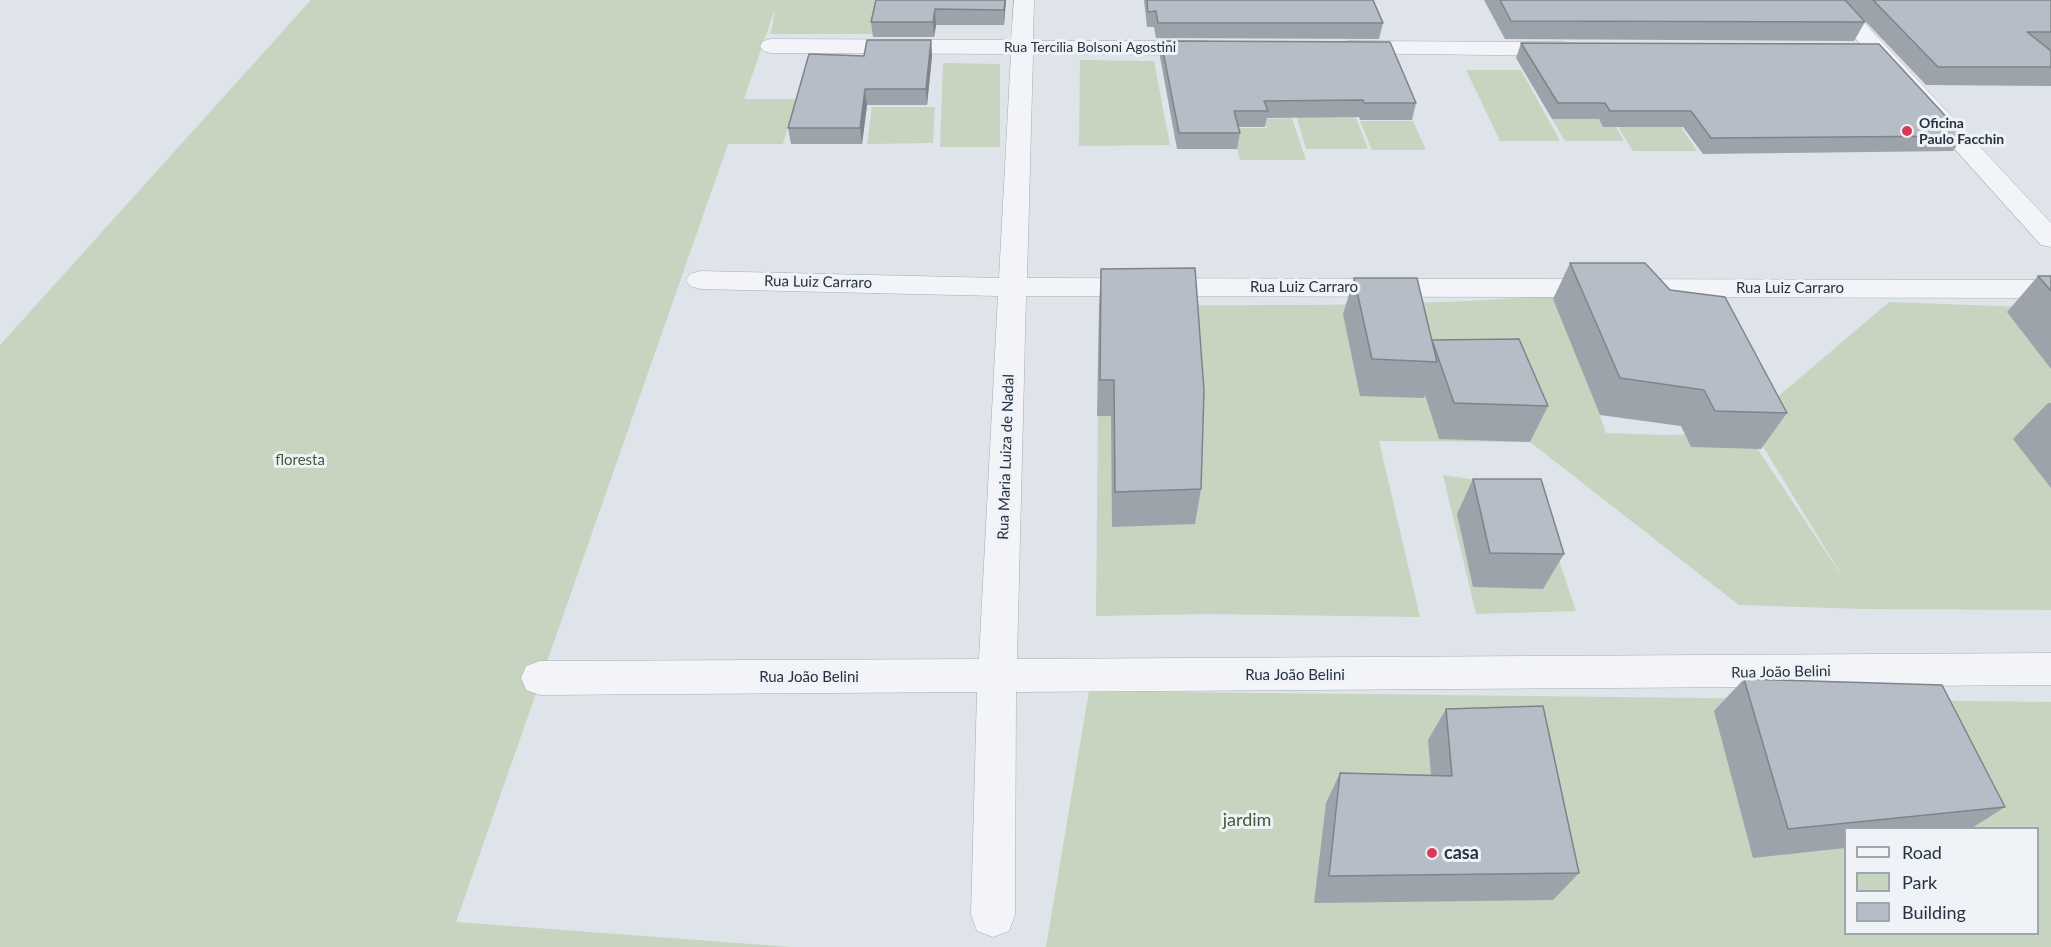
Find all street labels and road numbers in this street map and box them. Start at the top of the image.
street label: Rua Tercilia Bolsoni Agostini [1004,39,1176,55]
street label: Rua Luiz Carraro [764,272,872,292]
street label: Rua Luiz Carraro [1250,278,1358,296]
street label: Rua Luiz Carraro [1736,279,1844,297]
street label: Rua Maria Luiza de Nadal [994,374,1018,540]
street label: Rua João Belini [1731,662,1831,682]
street label: Rua João Belini [1245,666,1345,684]
street label: Rua João Belini [759,668,859,686]

